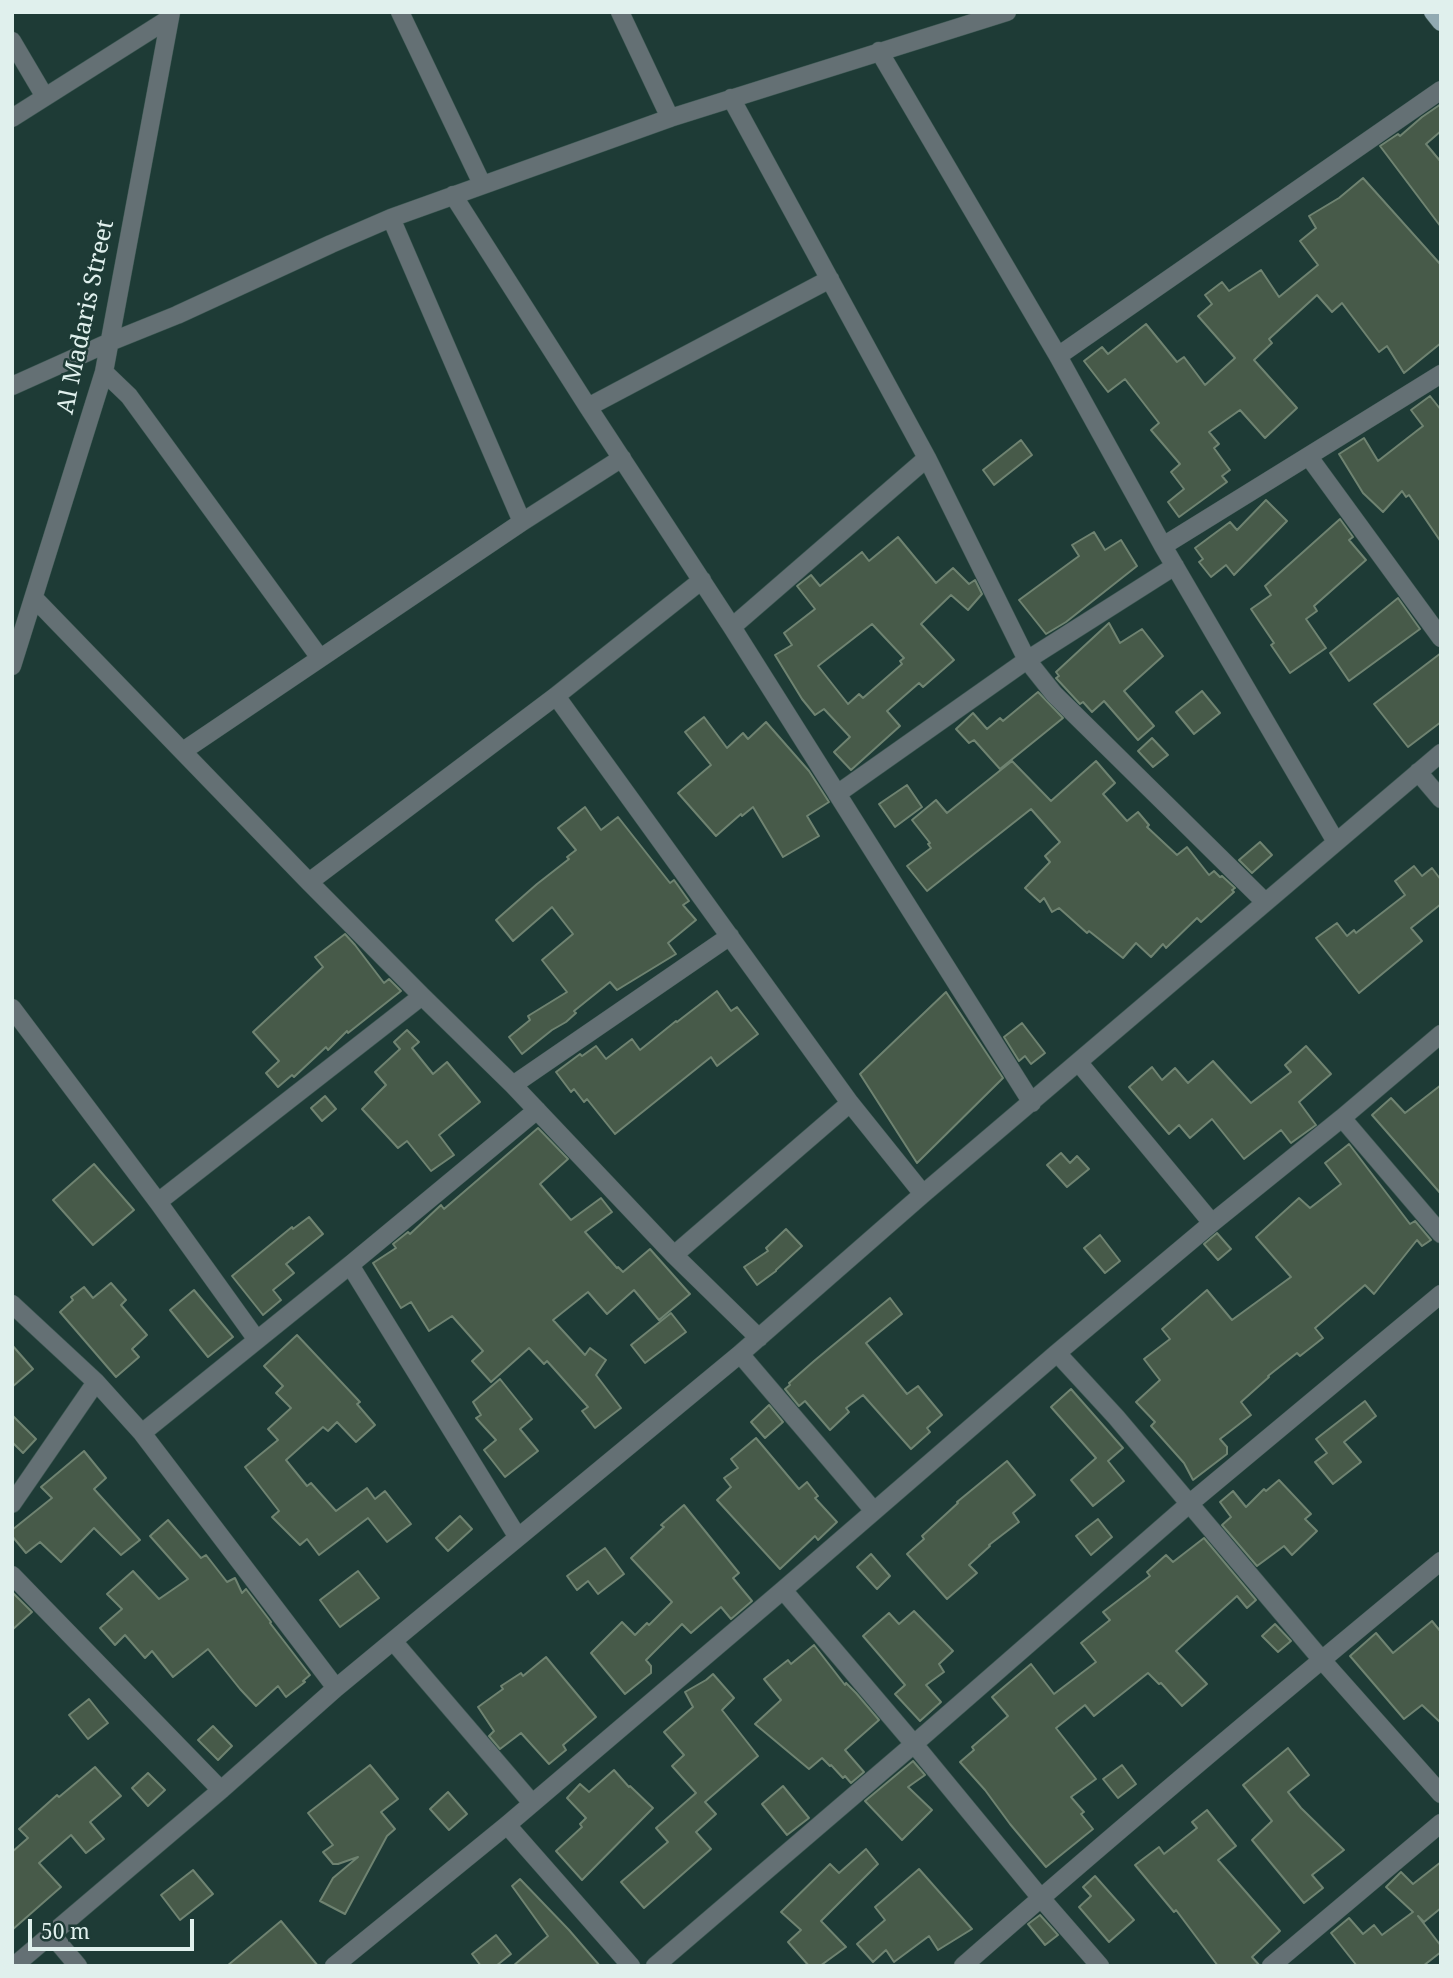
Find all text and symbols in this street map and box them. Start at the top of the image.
street label: Al Madaris Street [51,217,121,417]
scale bar [32,1904,198,1948]
text: 50 m [41,1917,90,1945]

